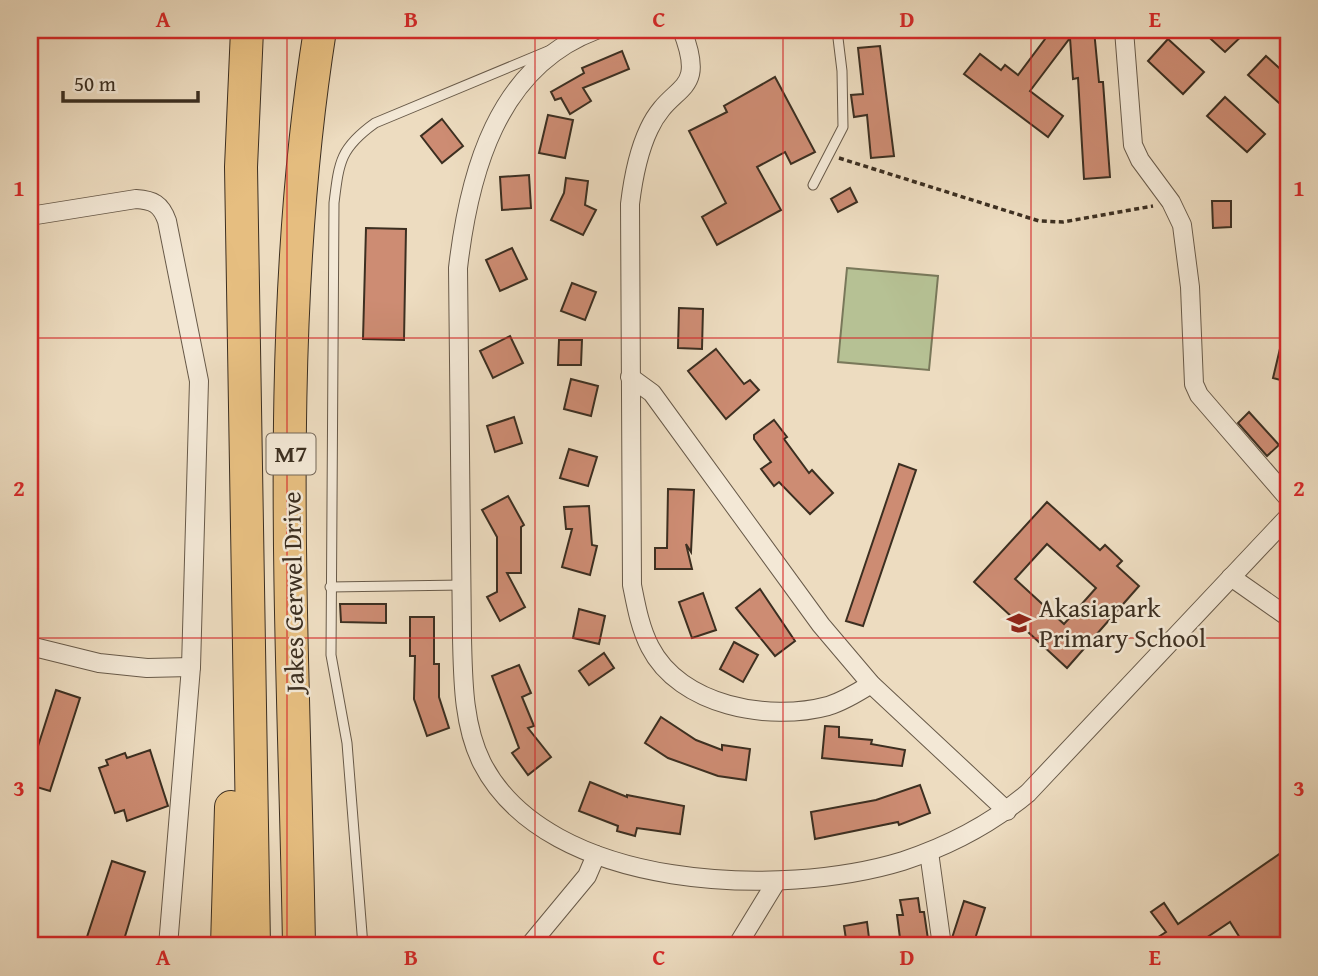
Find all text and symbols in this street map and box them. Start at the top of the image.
text: A [156,2,171,35]
text: B [404,2,418,35]
text: C [652,2,666,35]
text: D [900,2,915,35]
text: E [1149,2,1161,35]
scale bar [63,60,198,104]
text: 50 m [74,68,116,99]
text: 1 [13,171,25,204]
text: 1 [1293,171,1305,204]
road number: M7 [266,434,316,475]
text: 2 [13,471,25,504]
text: 2 [1293,471,1305,504]
street label: Jakes Gerwel Drive [271,491,314,696]
place label: Akasiapark Primary School [1039,588,1206,657]
school or university icon: Akasiapark Primary School [1005,609,1033,637]
text: 3 [13,771,25,804]
text: 3 [1293,771,1305,804]
text: A [156,940,171,973]
text: B [404,940,418,973]
text: C [652,940,666,973]
text: D [900,940,915,973]
text: E [1149,940,1161,973]

